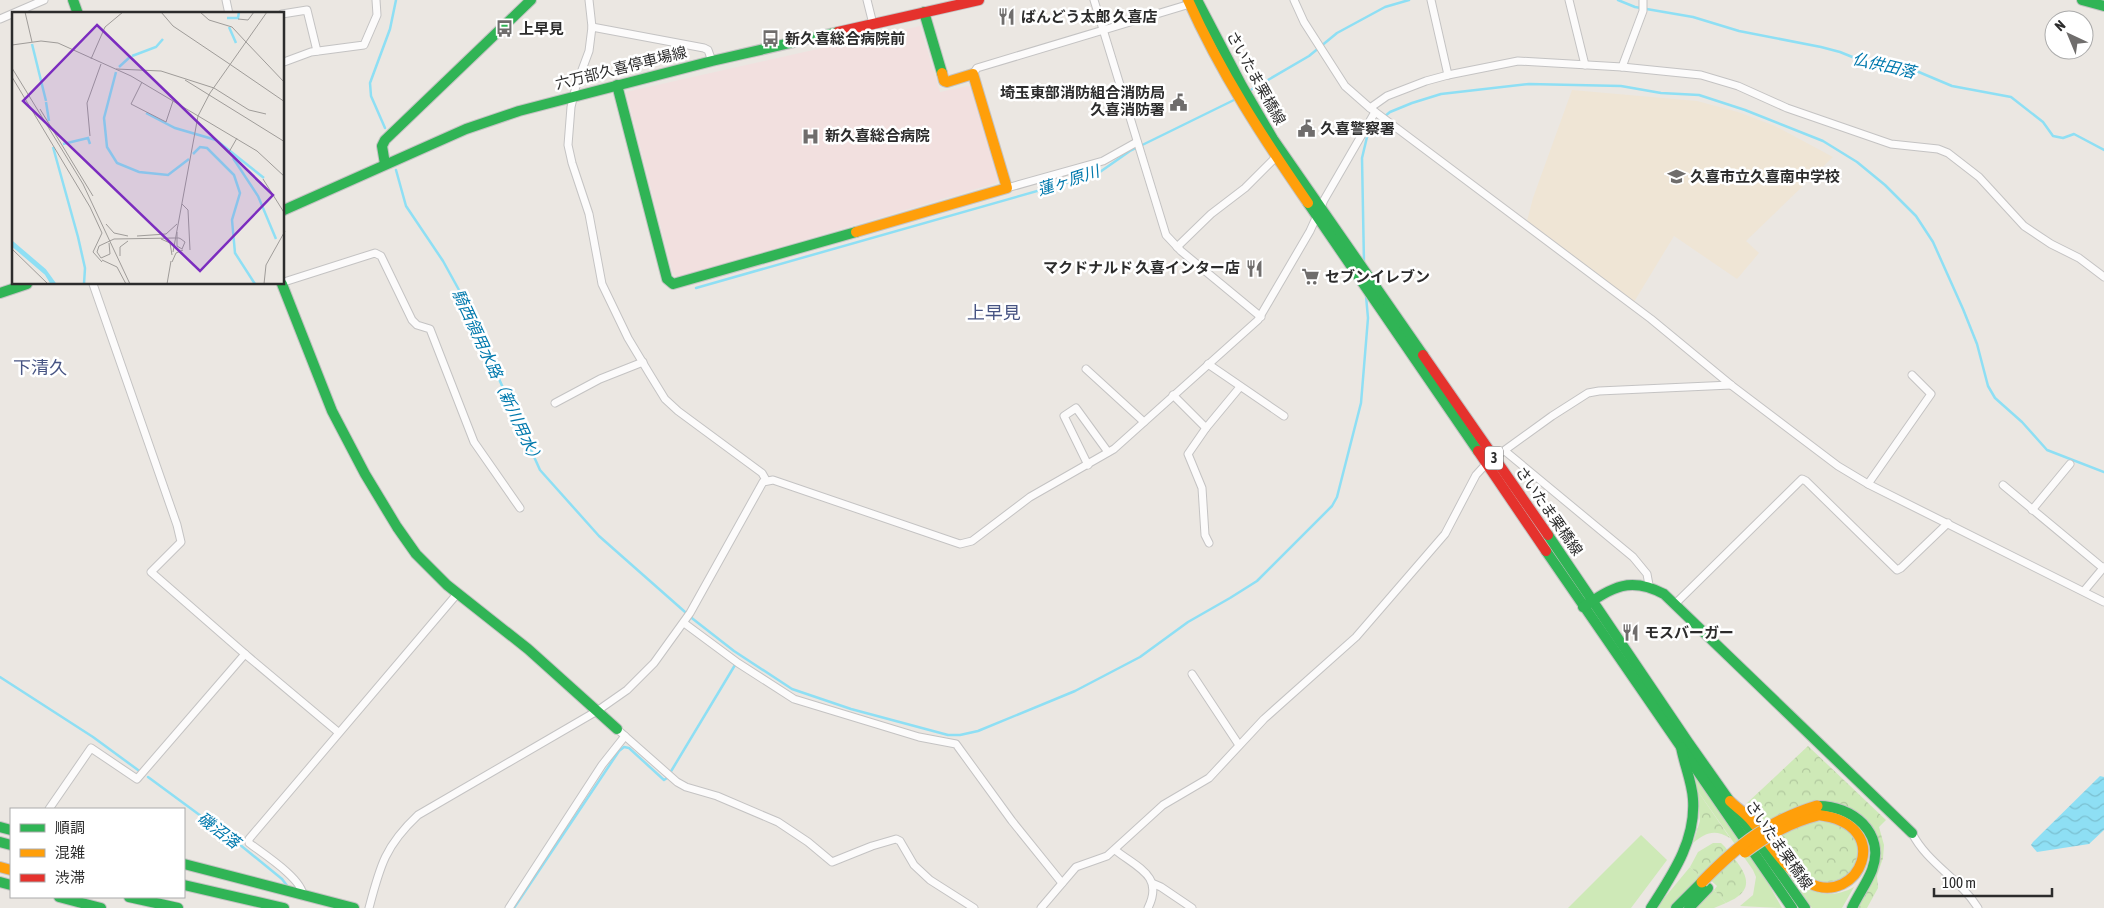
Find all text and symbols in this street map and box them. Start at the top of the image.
restaurant icon: ばんどう太郎 久喜店 [997,7,1017,27]
place label: ばんどう太郎 久喜店 [1021,8,1158,25]
north arrow [2044,10,2094,60]
inset map [12,12,285,285]
text: N [2051,17,2068,34]
bus stop icon: 上早見 [495,19,515,39]
place label: 上早見 [519,20,564,37]
street label: さいたま栗橋線 [1224,28,1289,128]
bus stop icon: 新久喜総合病院前 [761,29,781,49]
place label: 新久喜総合病院前 [785,30,905,47]
street label: 六万部久喜停車場線 [553,43,688,92]
water label: 仏供田落 [1851,49,1920,82]
place label: 埼玉東部消防組合消防局 久喜消防署 [1000,84,1165,118]
public building icon: 埼玉東部消防組合消防局 久喜消防署 [1169,92,1189,112]
public building icon: 久喜警察署 [1296,119,1316,139]
place label: 久喜警察署 [1320,120,1395,137]
hospital icon: 新久喜総合病院 [801,126,821,146]
place label: 新久喜総合病院 [825,127,930,144]
water label: 蓮ヶ原川 [1035,161,1103,198]
school or university icon: 久喜市立久喜南中学校 [1666,167,1686,187]
place label: 久喜市立久喜南中学校 [1690,168,1840,185]
restaurant icon: マクドナルド 久喜インター店 [1244,258,1264,278]
place label: マクドナルド 久喜インター店 [1043,259,1240,276]
supermarket icon: セブンイレブン [1301,267,1321,287]
place label: セブンイレブン [1325,268,1430,285]
water label: 騎西領用水路（新川用水） [449,286,547,468]
district label: 上早見 [967,302,1021,323]
district label: 下清久 [13,357,67,378]
road number: 3 [1485,446,1503,469]
street label: さいたま栗橋線 [1512,463,1586,558]
restaurant icon: モスバーガー [1620,623,1640,643]
place label: モスバーガー [1644,624,1734,641]
street label: さいたま栗橋線 [1742,797,1816,892]
legend [10,808,185,898]
water label: 磯沼落 [194,808,246,853]
text: 順調 [55,819,85,836]
text: 混雑 [55,844,85,861]
scale bar [1934,866,2052,898]
text: 渋滞 [55,869,85,886]
text: 100 m [1942,874,1976,891]

